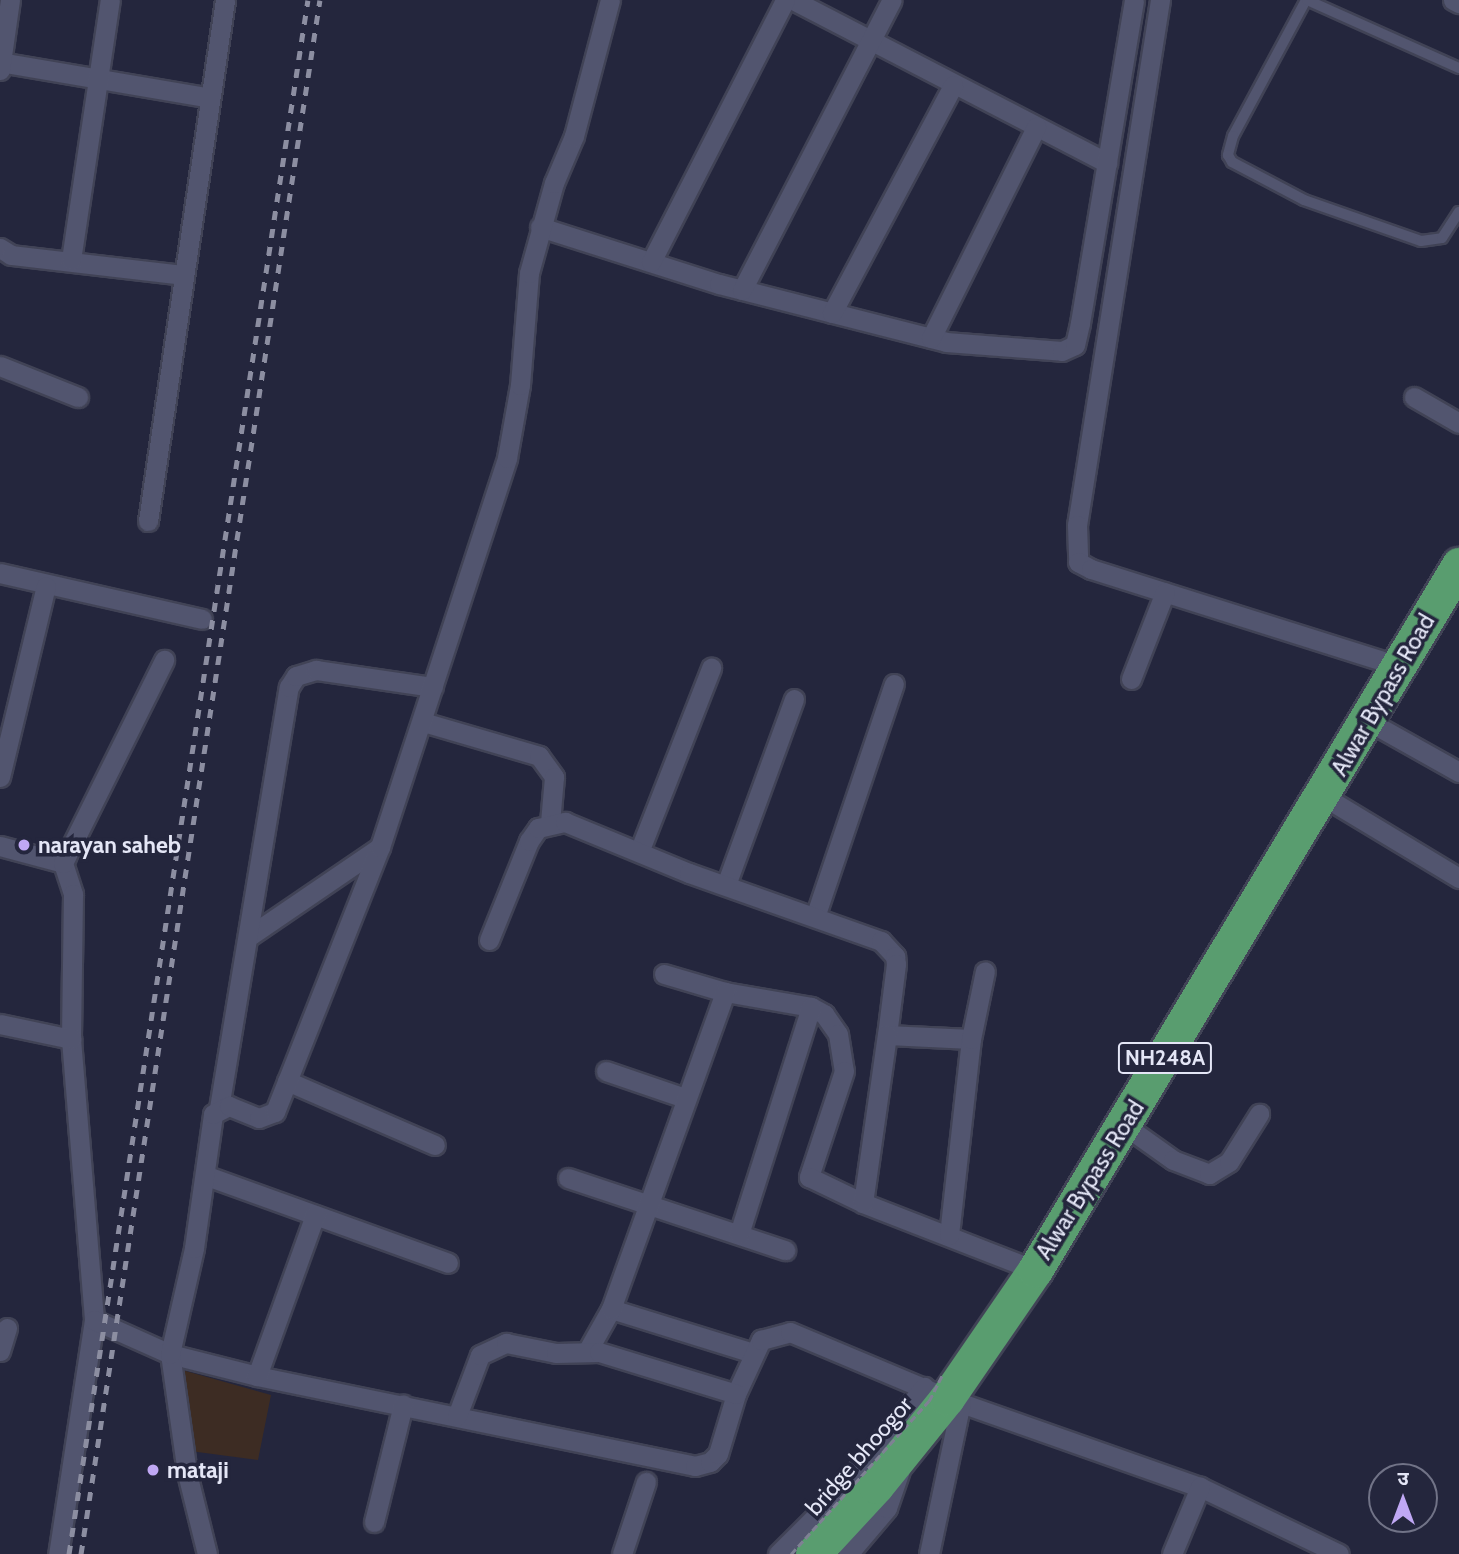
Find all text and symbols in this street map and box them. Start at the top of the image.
street label: Alwar Bypass Road [1325,609,1441,781]
place label: narayan saheb [38,831,181,859]
marker: narayan saheb [16,837,32,853]
road number: NH248A [1118,1040,1212,1076]
street label: Alwar Bypass Road [1030,1095,1150,1265]
street label: bridge bhoogor [800,1391,918,1521]
place label: mataji [167,1456,229,1484]
marker: mataji [145,1462,161,1478]
north arrow [1368,1463,1438,1533]
text: उ [1397,1467,1409,1490]

